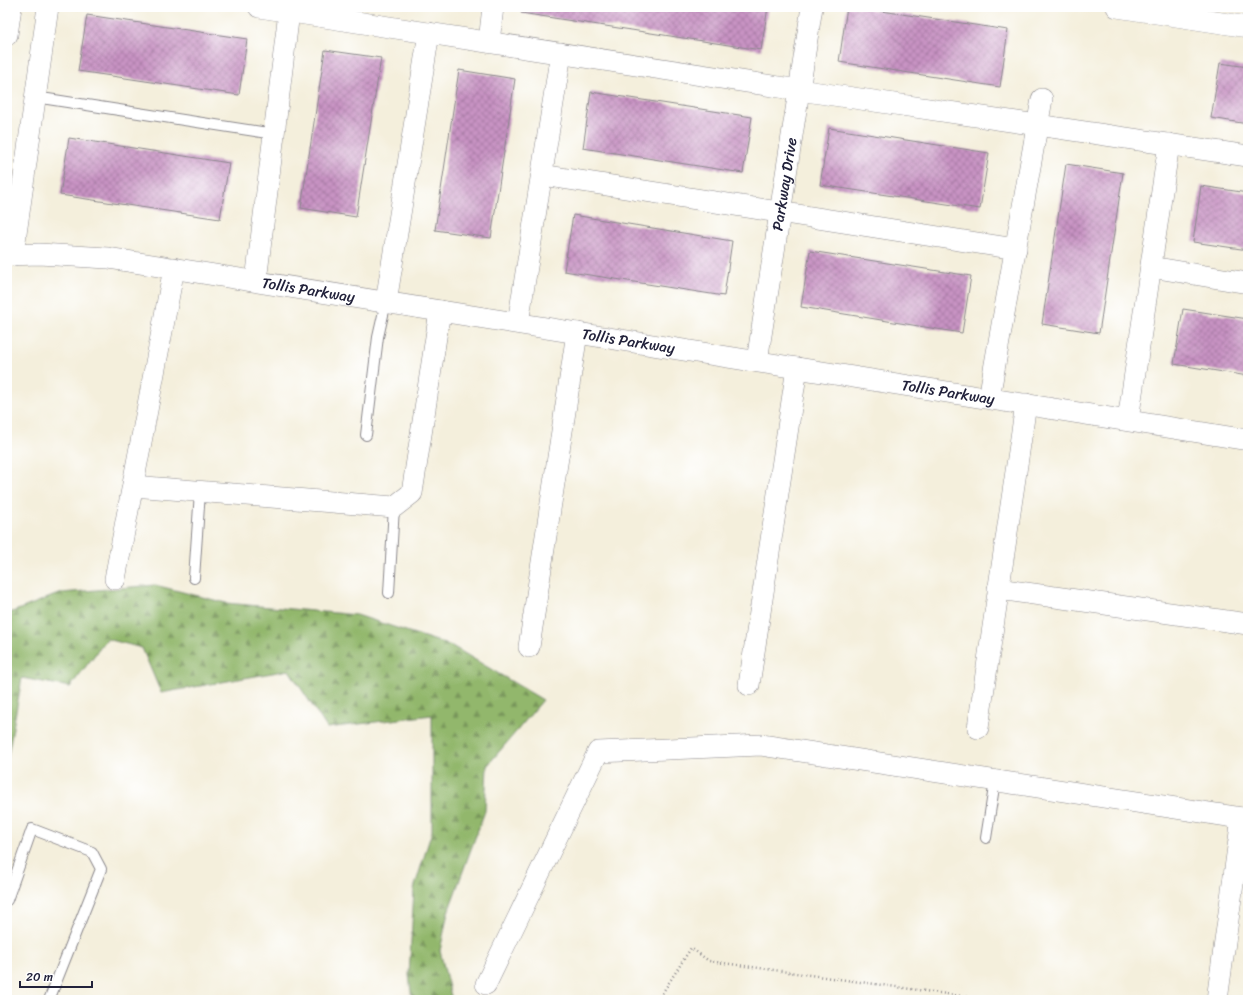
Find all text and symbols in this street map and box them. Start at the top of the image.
street label: Parkway Drive [764,135,805,233]
street label: Tollis Parkway [260,270,357,310]
street label: Tollis Parkway [580,321,677,361]
street label: Tollis Parkway [900,372,997,412]
scale bar [20,963,92,989]
text: 20 m [26,966,53,988]

